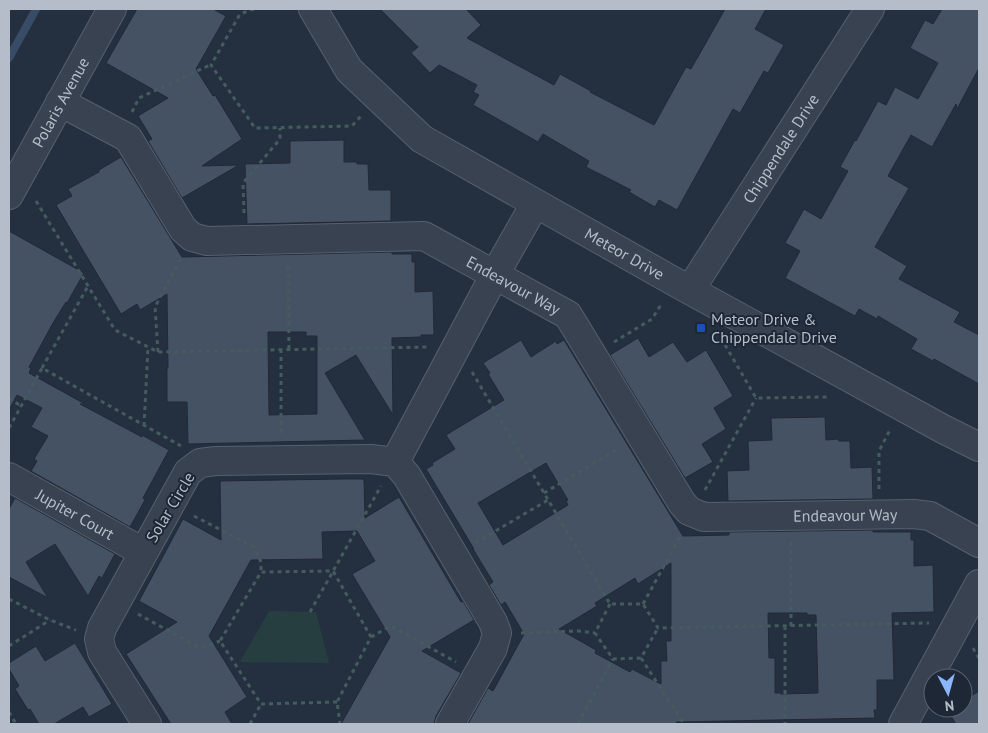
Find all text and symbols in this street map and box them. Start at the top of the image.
street label: Polaris Avenue [27,54,93,151]
street label: Chippendale Drive [738,90,823,207]
street label: Meteor Drive [581,223,668,284]
street label: Endeavour Way [463,251,564,319]
place label: Meteor Drive & Chippendale Drive [711,309,837,347]
marker: Meteor Drive & Chippendale Drive [695,322,707,334]
street label: Solar Circle [141,468,199,546]
street label: Jupiter Court [32,484,118,544]
street label: Endeavour Way [793,504,898,526]
north arrow [923,668,973,718]
text: N [944,696,955,715]

